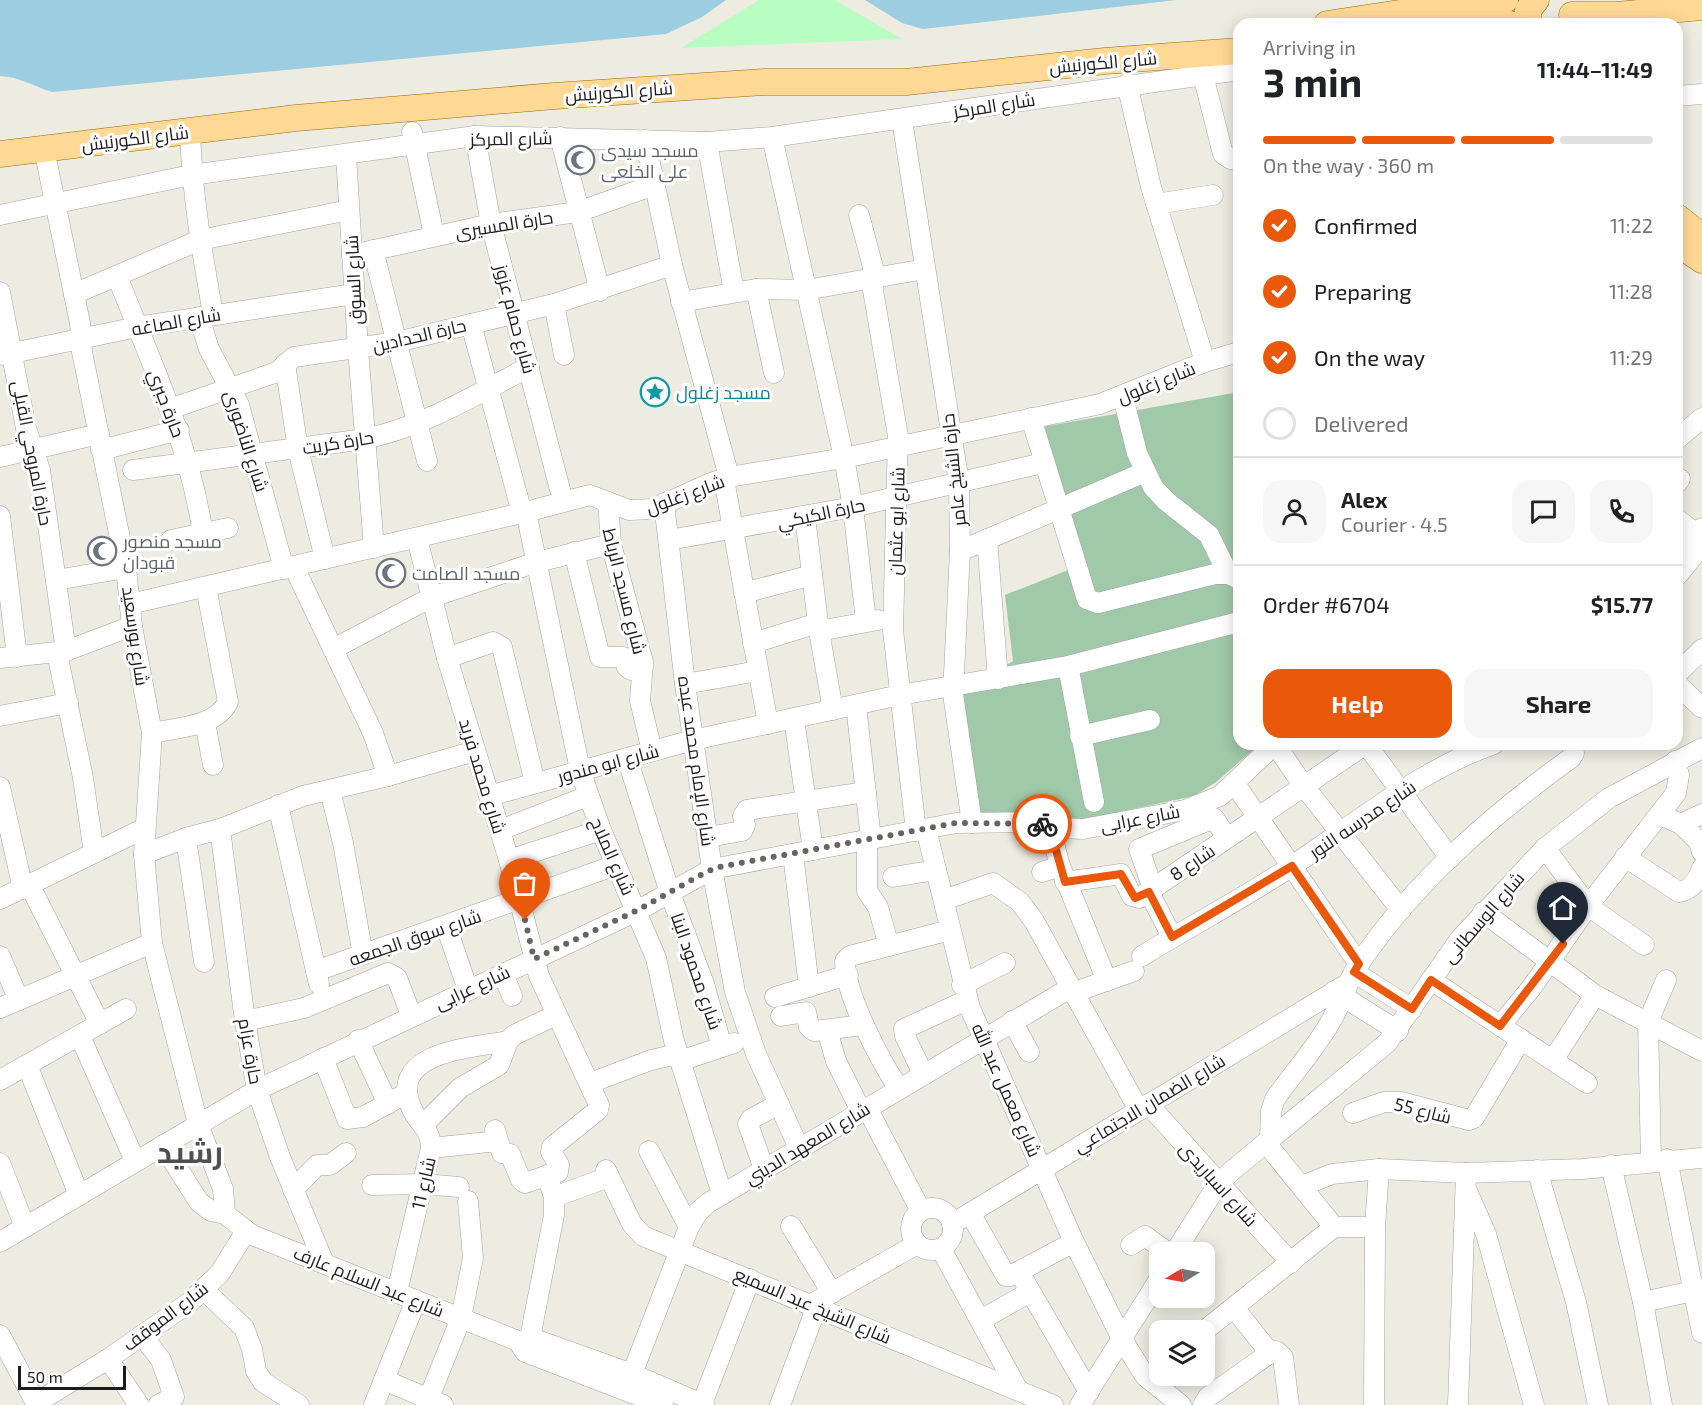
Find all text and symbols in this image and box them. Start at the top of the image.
text: Arriving in [1263,35,1356,59]
street label: شارع الكورنيش [1048,46,1158,80]
text: 11:44–11:49 [1537,56,1653,82]
text: 3 min [1263,58,1362,105]
street label: شارع الكورنيش [564,76,674,108]
street label: شارع المركز [950,88,1037,124]
street label: شارع الكورنيش [80,120,190,157]
street label: شارع المركز [468,126,553,152]
place label: مسجد سيدى على الخلعى [601,139,698,183]
mosque icon: مسجد سيدى على الخلعى [564,144,596,176]
text: On the way · 360 m [1263,153,1434,177]
street label: حارة المسيرى [453,205,555,244]
icon: check [1263,209,1296,242]
text: Confirmed [1314,212,1418,238]
text: 11:22 [1610,213,1653,237]
street label: شارع السوق [340,234,368,326]
street label: شارع حمام عزوز [489,261,541,377]
icon: check [1263,275,1296,308]
text: Preparing [1314,278,1412,304]
text: 11:28 [1609,279,1653,303]
street label: شارع الصاغه [130,302,223,342]
street label: حارة الحدادين [370,314,468,357]
icon: check [1263,341,1296,374]
text: On the way [1314,344,1425,370]
text: 11:29 [1610,345,1653,369]
street label: شارع زغلول [1114,356,1199,409]
street label: حارة جبري [140,366,190,442]
place icon: مسجد زغلول [639,376,671,408]
street label: حارة المروحي القبلى [4,379,58,528]
place label: مسجد زغلول [676,381,771,404]
street label: شارع الناضورى [218,388,274,495]
text: Delivered [1314,410,1409,436]
street label: حارة الشيخ عامر [936,412,972,529]
street label: حارة كريت [301,425,376,459]
street label: شارع ابو عثمان [883,466,911,576]
street label: شارع زغلول [643,470,728,520]
button: person [1263,480,1326,543]
button: chat [1512,480,1575,543]
button: phone [1590,480,1653,543]
text: Alex [1341,486,1387,512]
street label: حارة الكيكي [775,493,868,537]
text: Courier · 4.5 [1341,512,1448,536]
street label: شارع مسجد الرباط [597,526,651,657]
place label: مسجد منصور قبودان [122,530,222,574]
mosque icon: مسجد منصور قبودان [86,535,118,567]
mosque icon: مسجد الصامت [375,557,407,589]
place label: مسجد الصامت [412,562,520,584]
street label: شارع بورسعيد [116,585,154,687]
text: Order #6704 [1263,591,1390,617]
text: $15.77 [1591,591,1653,617]
button: Help [1263,669,1452,738]
button: Share [1464,669,1653,738]
street label: شارع الإمام محمد عبده [672,674,720,848]
street label: شارع محمد فريد [453,716,511,837]
street label: شارع ابو مندور [554,739,662,789]
street label: شارع مدرسه النور [1303,775,1421,865]
courier [1012,794,1072,854]
street label: شارع عرابى [1098,800,1182,838]
icon: bike [1026,808,1059,841]
street label: شارع الملاح [584,813,640,899]
street label: شارع 8 [1165,839,1220,887]
pin [499,858,550,920]
icon: bag [508,867,541,900]
street label: شارع الوسطانى [1437,867,1530,968]
pin [1537,882,1588,944]
icon: home [1546,891,1579,924]
street label: شارع سوق الجمعه [346,904,485,972]
street label: شارع محمود البنا [665,910,727,1033]
street label: شارع عرابى [431,960,514,1016]
street label: حارة عزام [232,1016,268,1086]
street label: شارع معمل عبد الله [966,1020,1046,1161]
street label: شارع الضمان الاجتماعي [1069,1049,1231,1160]
street label: شارع 55 [1392,1092,1454,1130]
street label: شارع المعهد الديني [740,1097,876,1192]
district label: رشيد [157,1133,223,1170]
street label: شارع اسباريدى [1174,1137,1263,1232]
street label: شارع 11 [406,1155,442,1212]
street label: شارع عبد السلام عارف [290,1241,447,1323]
north arrow [1149,1242,1215,1308]
map controls [1149,1242,1215,1386]
street label: شارع الشيخ عبد السميع [730,1262,895,1350]
street label: شارع الموقف [118,1277,213,1357]
button: layers [1149,1320,1215,1386]
scale bar [18,1363,126,1390]
text: 50 m [27,1367,63,1386]

